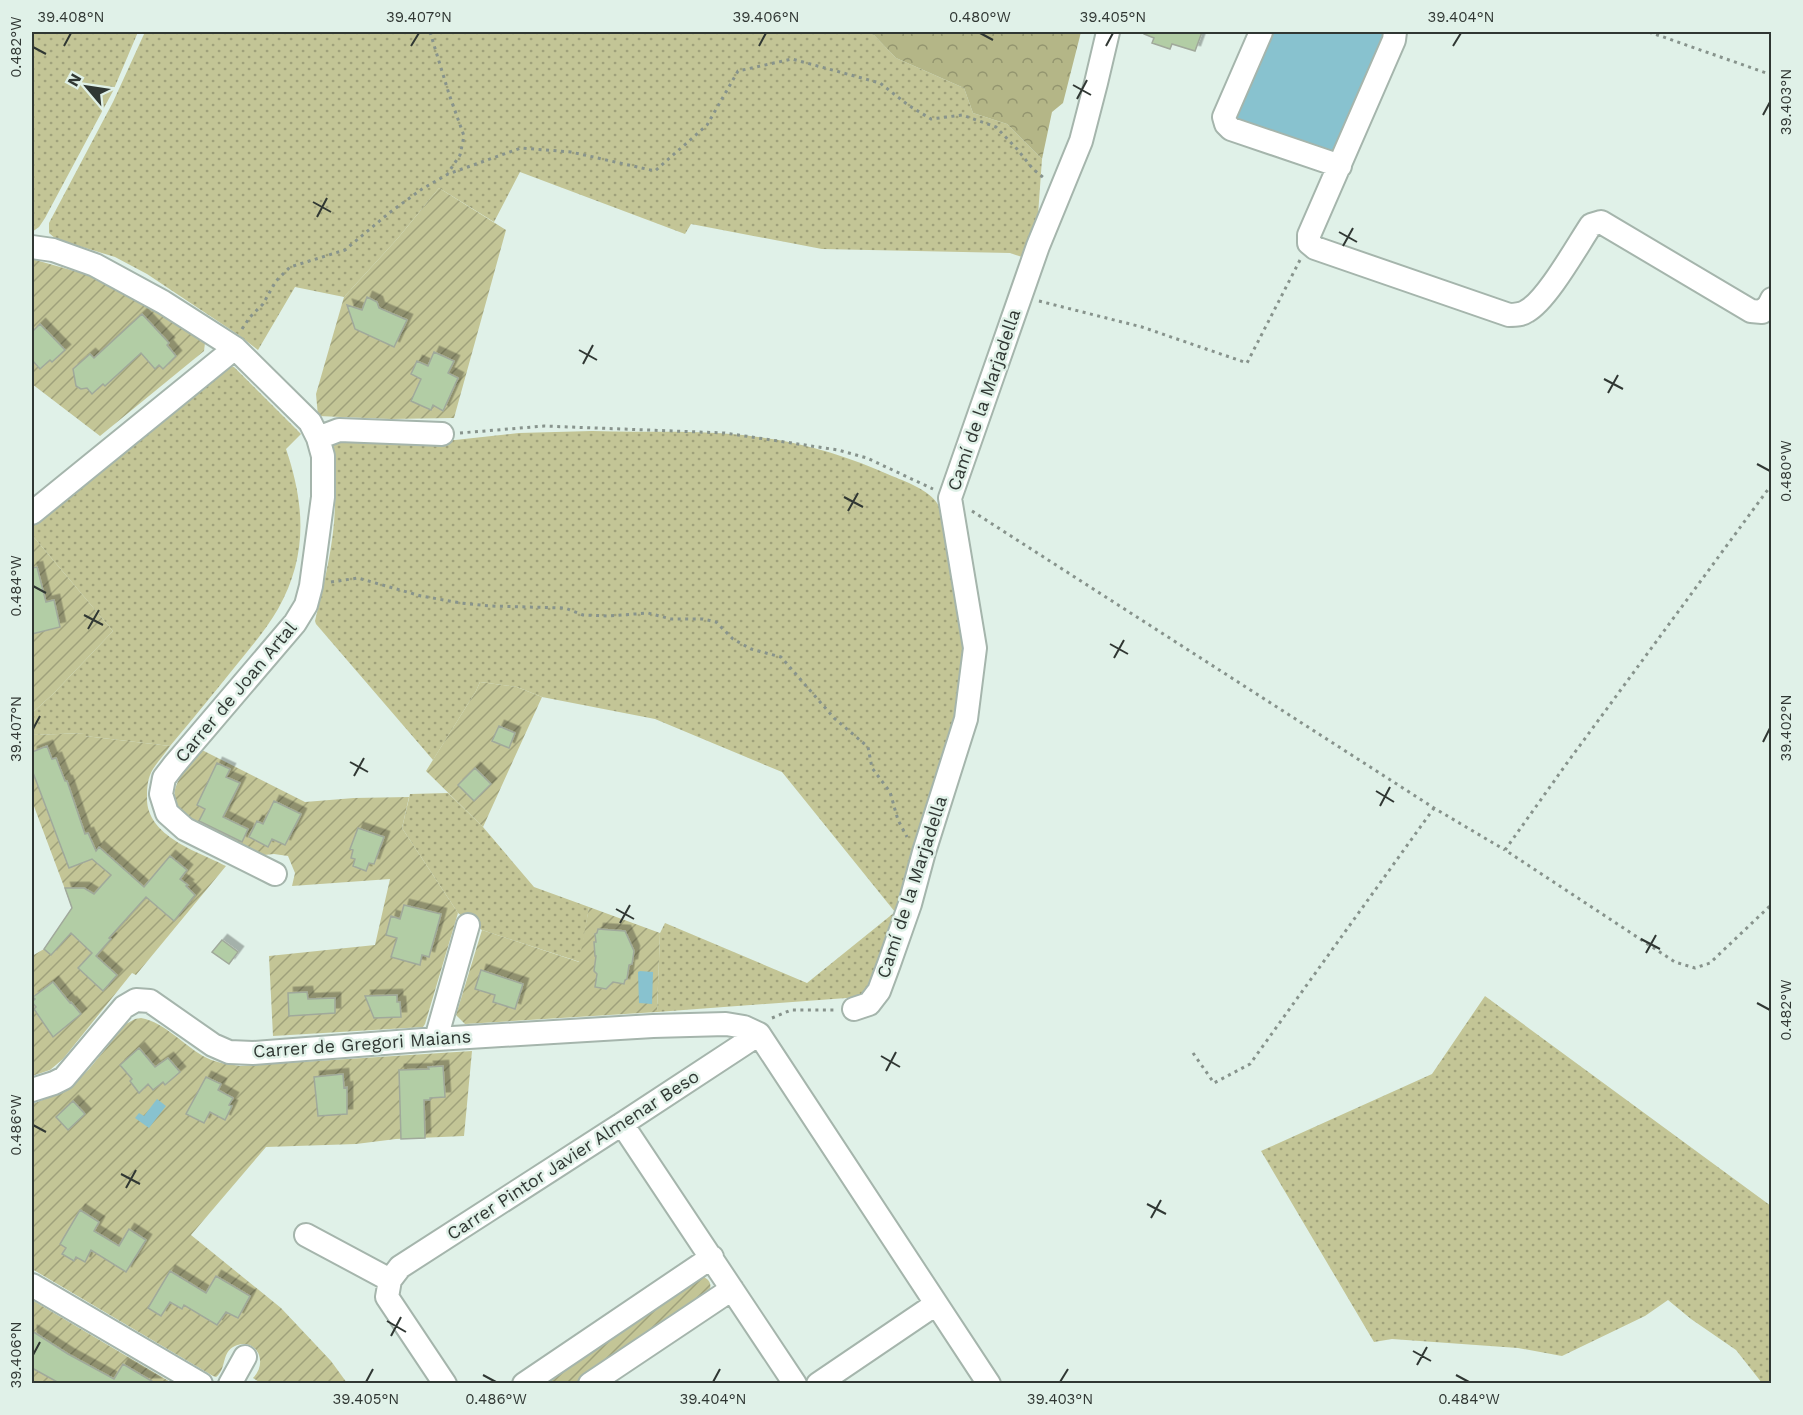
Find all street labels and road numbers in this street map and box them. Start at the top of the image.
street label: Camí de la Marjadella [943,306,1024,493]
street label: Carrer de Joan Artal [171,617,301,766]
street label: Camí de la Marjadella [872,793,951,981]
street label: Carrer de Gregori Maians [252,1025,472,1062]
street label: Carrer Pintor Javier Almenar Beso [443,1065,703,1244]

